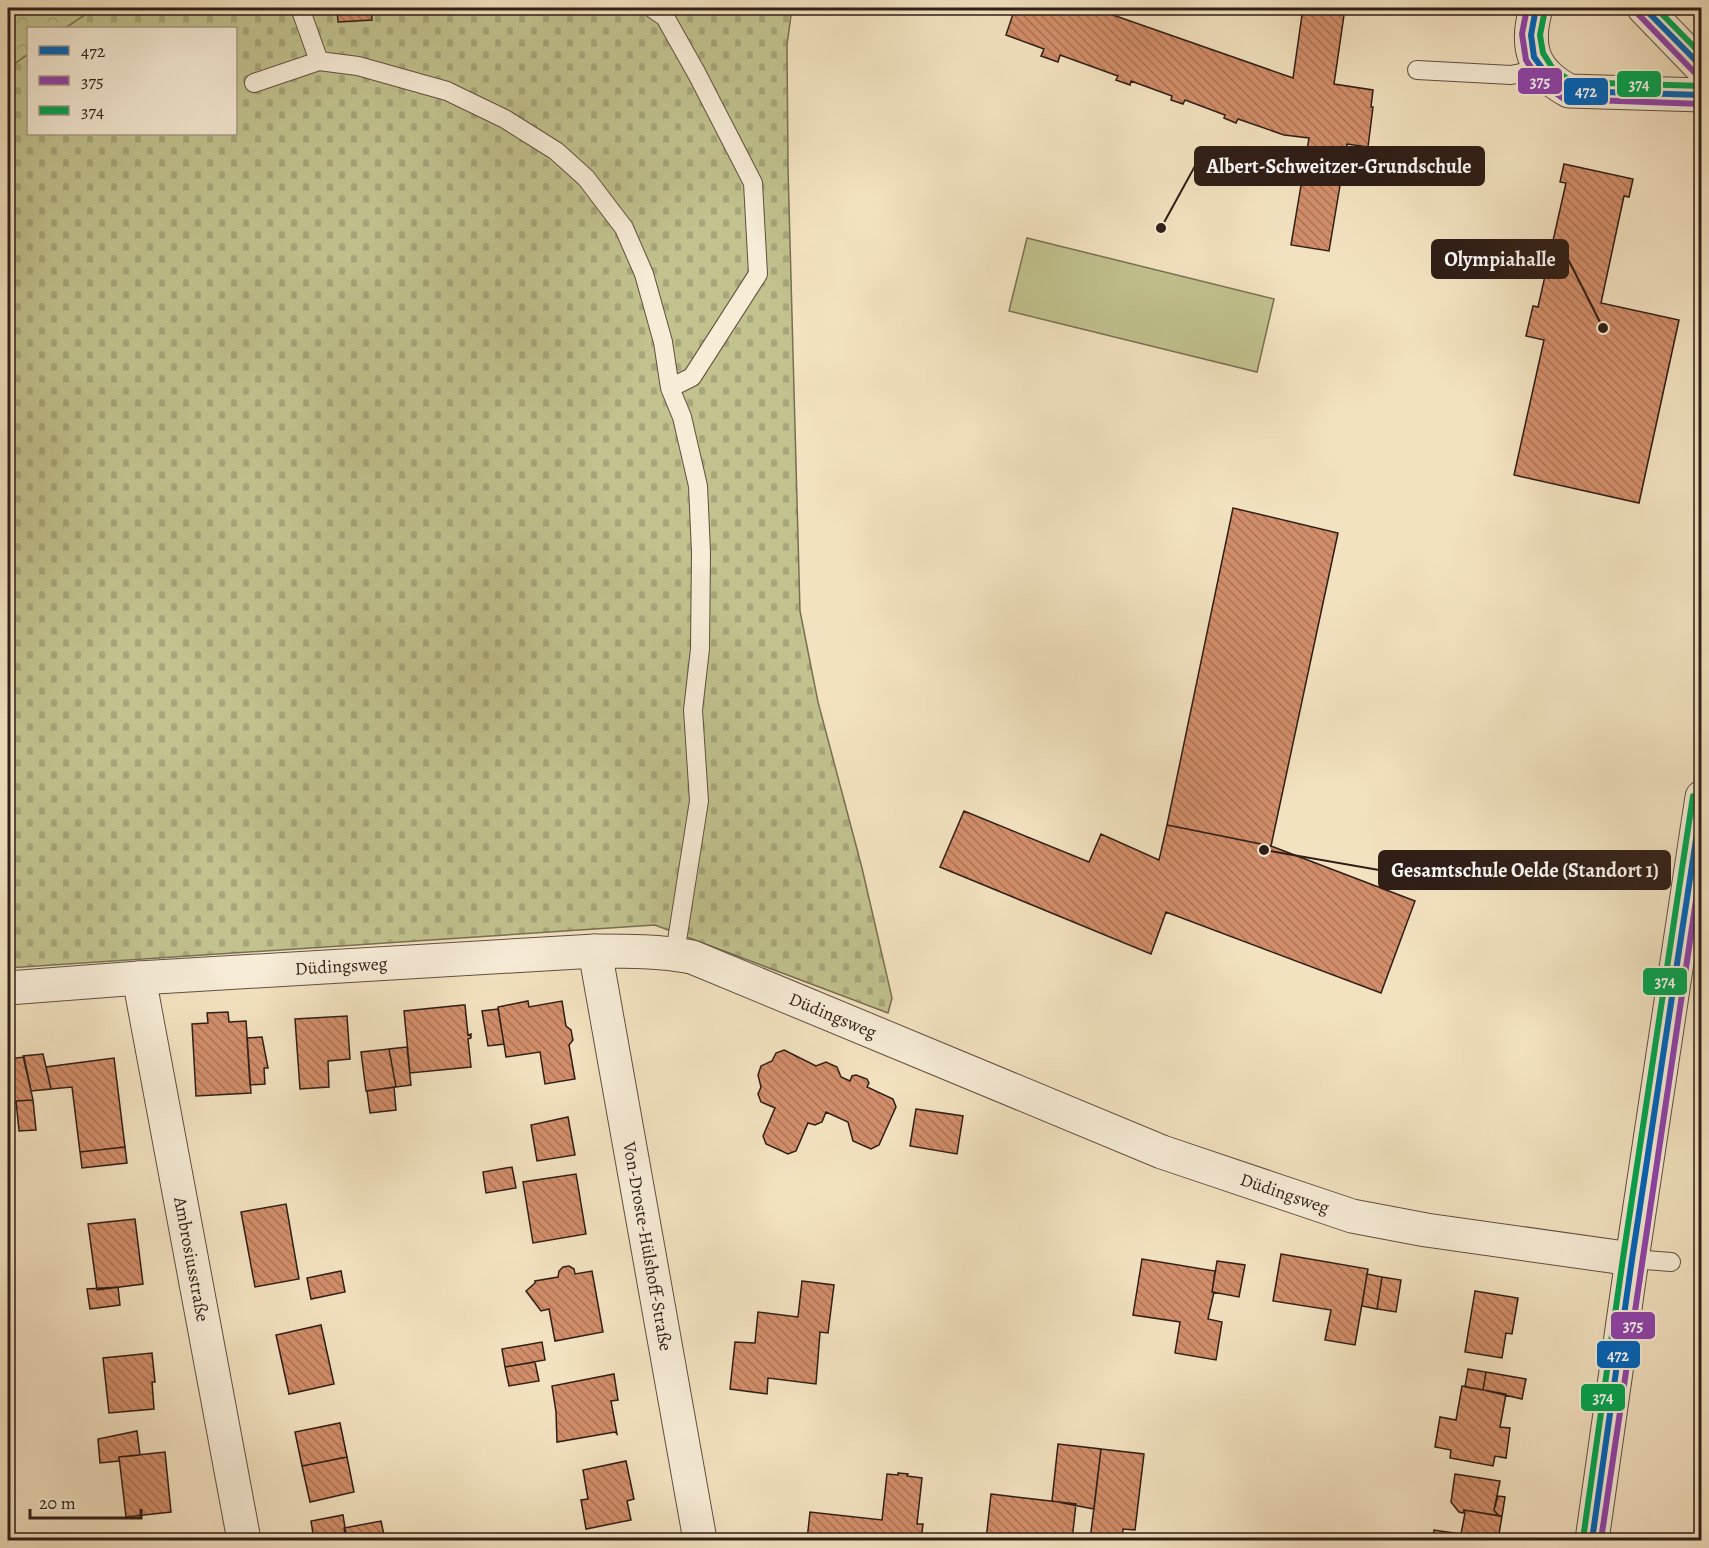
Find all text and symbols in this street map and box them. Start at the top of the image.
legend [27,27,237,135]
text: 472 [81,39,106,63]
line badge: 375 [1517,67,1563,95]
text: 375 [81,69,104,93]
line badge: 374 [1616,70,1662,98]
text: 375 [1530,71,1550,93]
text: 374 [1628,74,1650,96]
line badge: 472 [1563,77,1609,106]
text: 472 [1575,81,1597,103]
text: 374 [81,99,104,123]
callout: Albert-Schweitzer-Grundschule [1195,147,1484,185]
text: Albert-Schweitzer-Grundschule [1206,153,1471,180]
callout: Olympiahalle [1432,240,1568,278]
text: Olympiahalle [1444,246,1556,273]
callout: Gesamtschule Oelde (Standort 1) [1379,851,1670,889]
text: Gesamtschule Oelde (Standort 1) [1391,857,1659,884]
street label: Düdingsweg [294,951,388,981]
line badge: 374 [1642,967,1688,996]
text: 374 [1654,971,1676,993]
street label: Düdingsweg [785,987,880,1044]
street label: Von-Droste-Hülshoff-Straße [617,1139,678,1353]
street label: Düdingsweg [1237,1167,1333,1220]
street label: Ambrosiusstraße [168,1194,215,1323]
line badge: 375 [1610,1311,1656,1340]
text: 375 [1623,1315,1643,1337]
line badge: 472 [1596,1340,1641,1369]
text: 472 [1607,1345,1629,1367]
line badge: 374 [1580,1383,1626,1412]
text: 374 [1592,1387,1614,1409]
scale bar [30,1482,141,1520]
text: 20 m [39,1491,76,1515]

